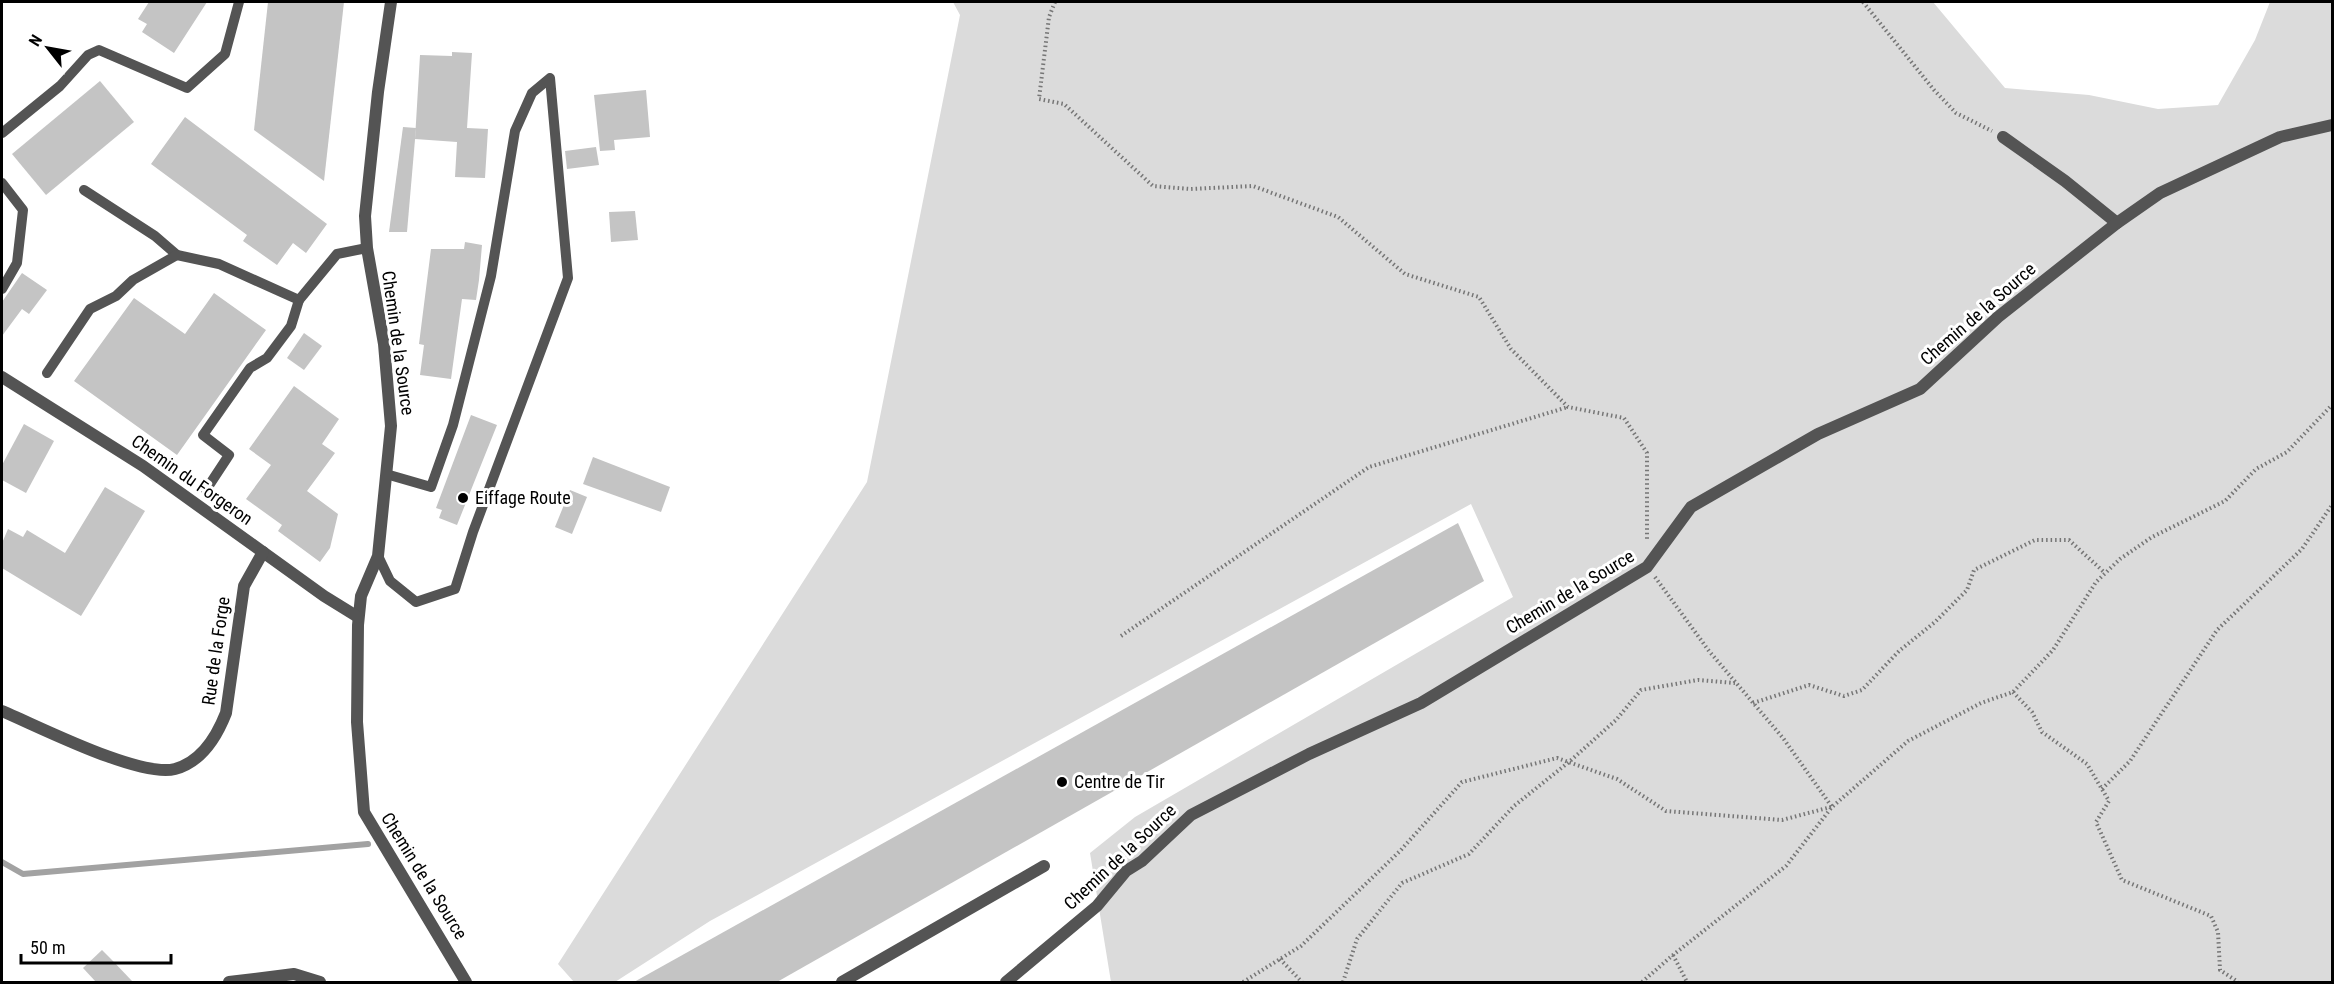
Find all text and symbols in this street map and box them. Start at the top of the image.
north arrow [18,18,78,78]
text: N [25,31,46,50]
street label: Chemin de la Source [1916,258,2039,369]
street label: Chemin de la Source [378,269,419,416]
street label: Chemin du Forgeron [128,430,257,529]
place label: Eiffage Route [475,487,571,508]
marker: Eiffage Route [456,491,470,505]
street label: Chemin de la Source [1502,545,1637,638]
street label: Rue de la Forge [197,595,234,707]
place label: Centre de Tir [1074,771,1165,792]
marker: Centre de Tir [1055,775,1069,789]
street label: Chemin de la Source [1059,799,1180,914]
street label: Chemin de la Source [377,809,472,943]
scale bar [21,927,171,965]
text: 50 m [30,937,65,958]

